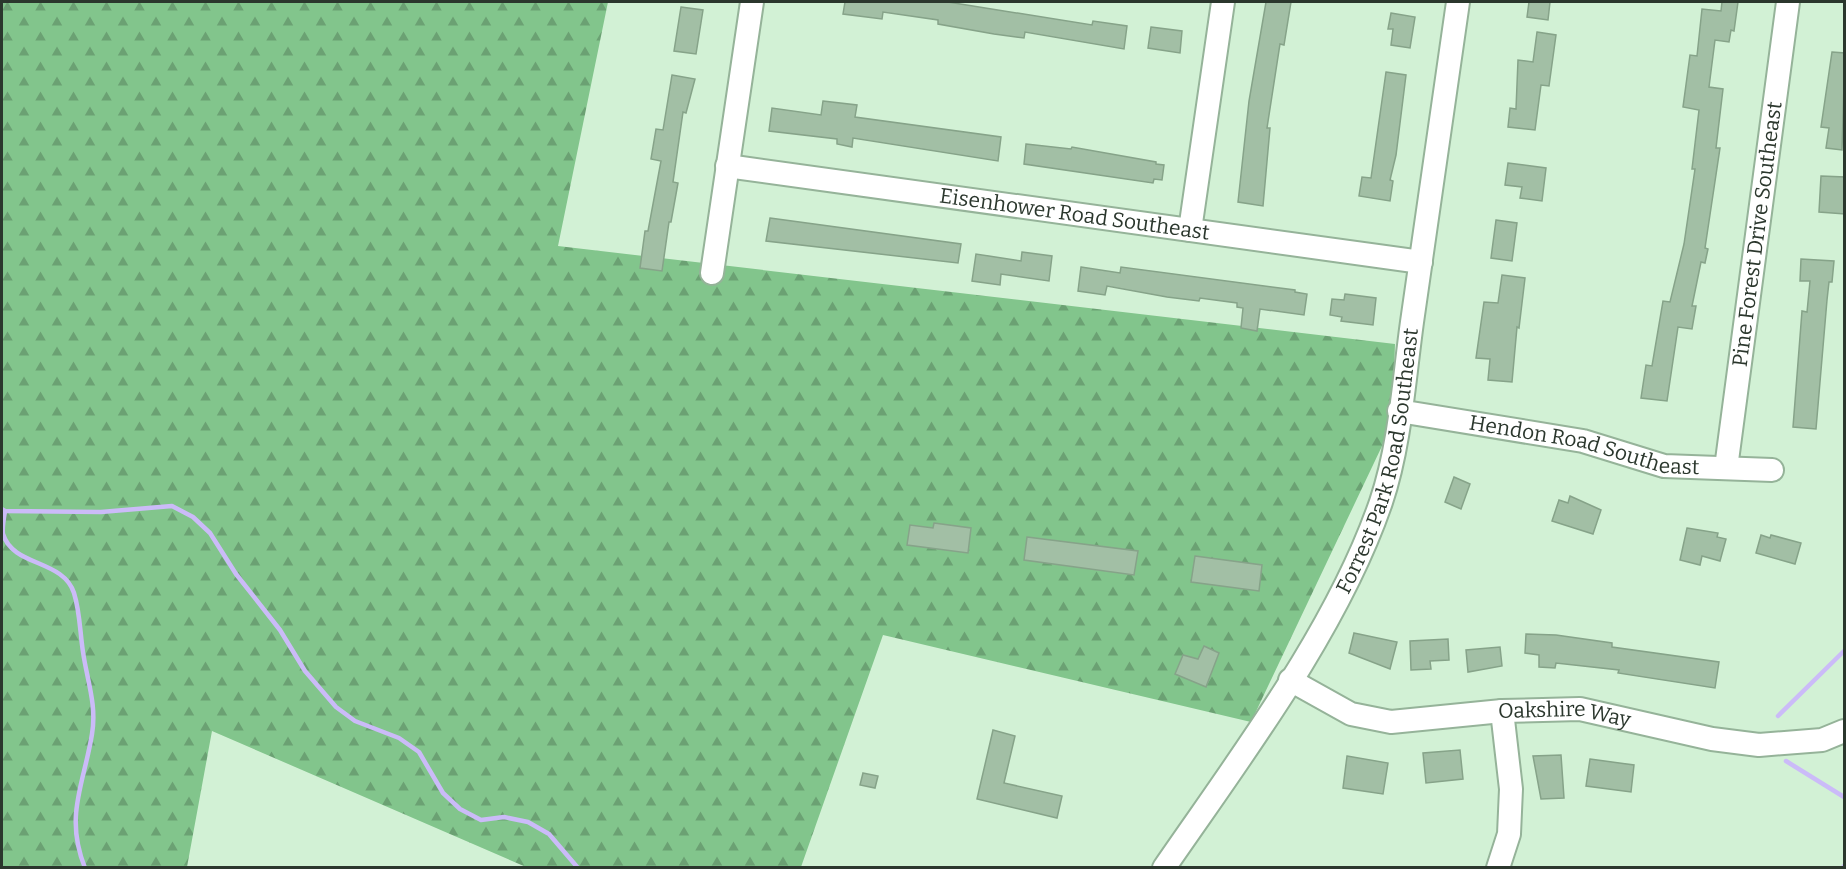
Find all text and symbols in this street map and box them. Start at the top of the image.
street label: Pine Forest Drive Southeast [1727,100,1788,368]
street label: Eisenhower Road Southeast [938,183,1212,246]
street label: Forrest Park Road Southeast [1331,326,1424,598]
street label: Hendon Road Southeast [1467,410,1700,480]
street label: Oakshire Way [1498,696,1634,733]

